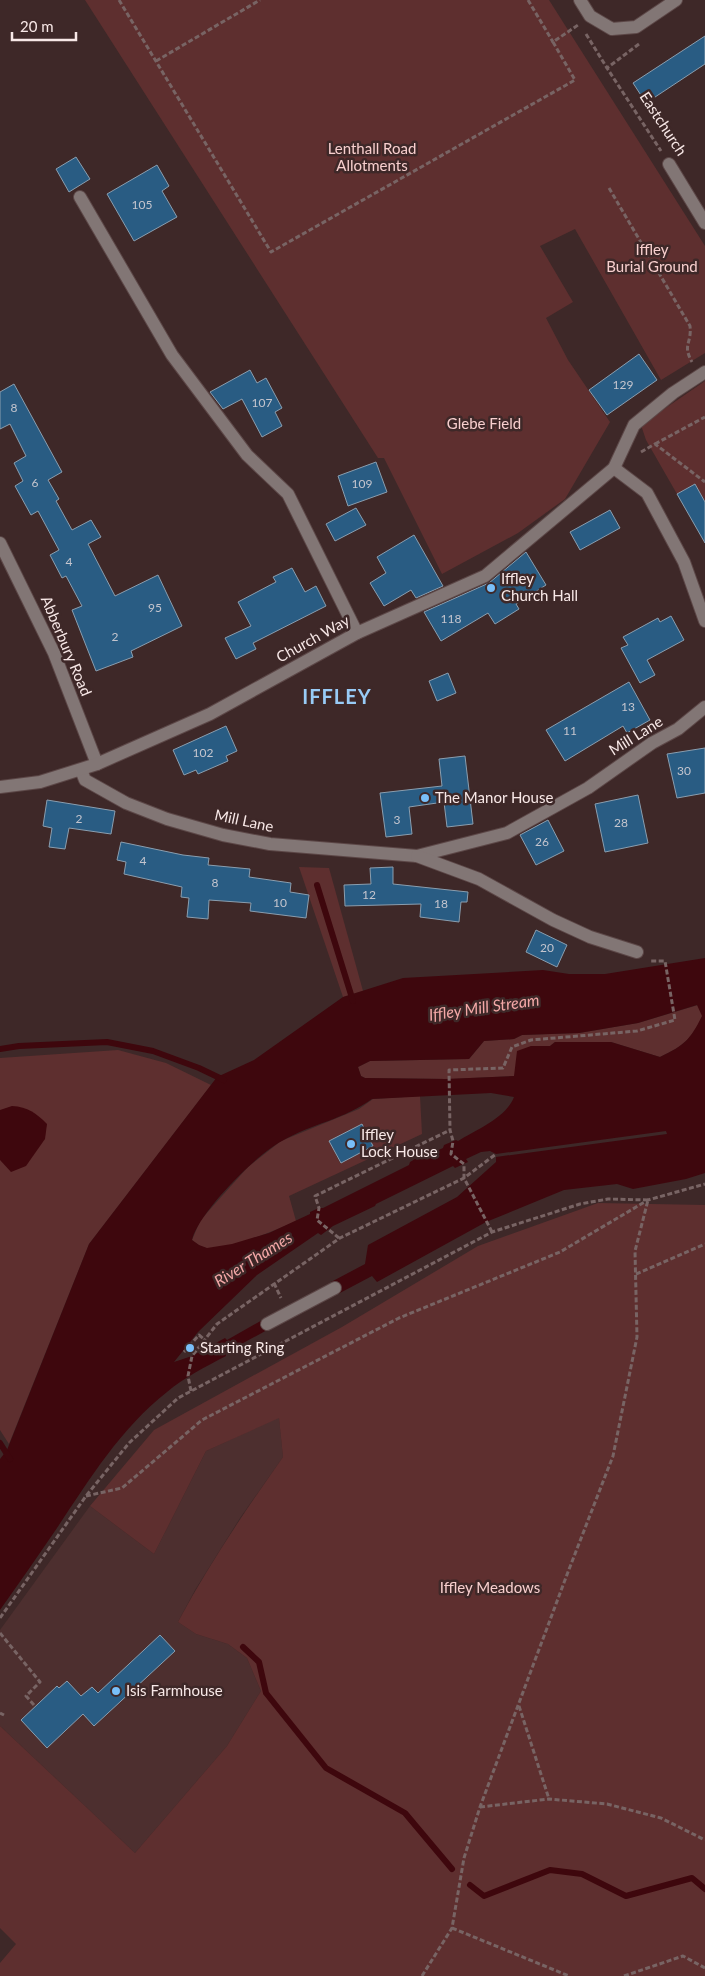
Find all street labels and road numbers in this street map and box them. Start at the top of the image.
street label: Eastchurch [637,88,691,159]
street label: Abberbury Road [38,593,96,698]
street label: Church Way [273,611,352,666]
street label: Mill Lane [605,712,666,759]
street label: Mill Lane [213,805,275,835]

